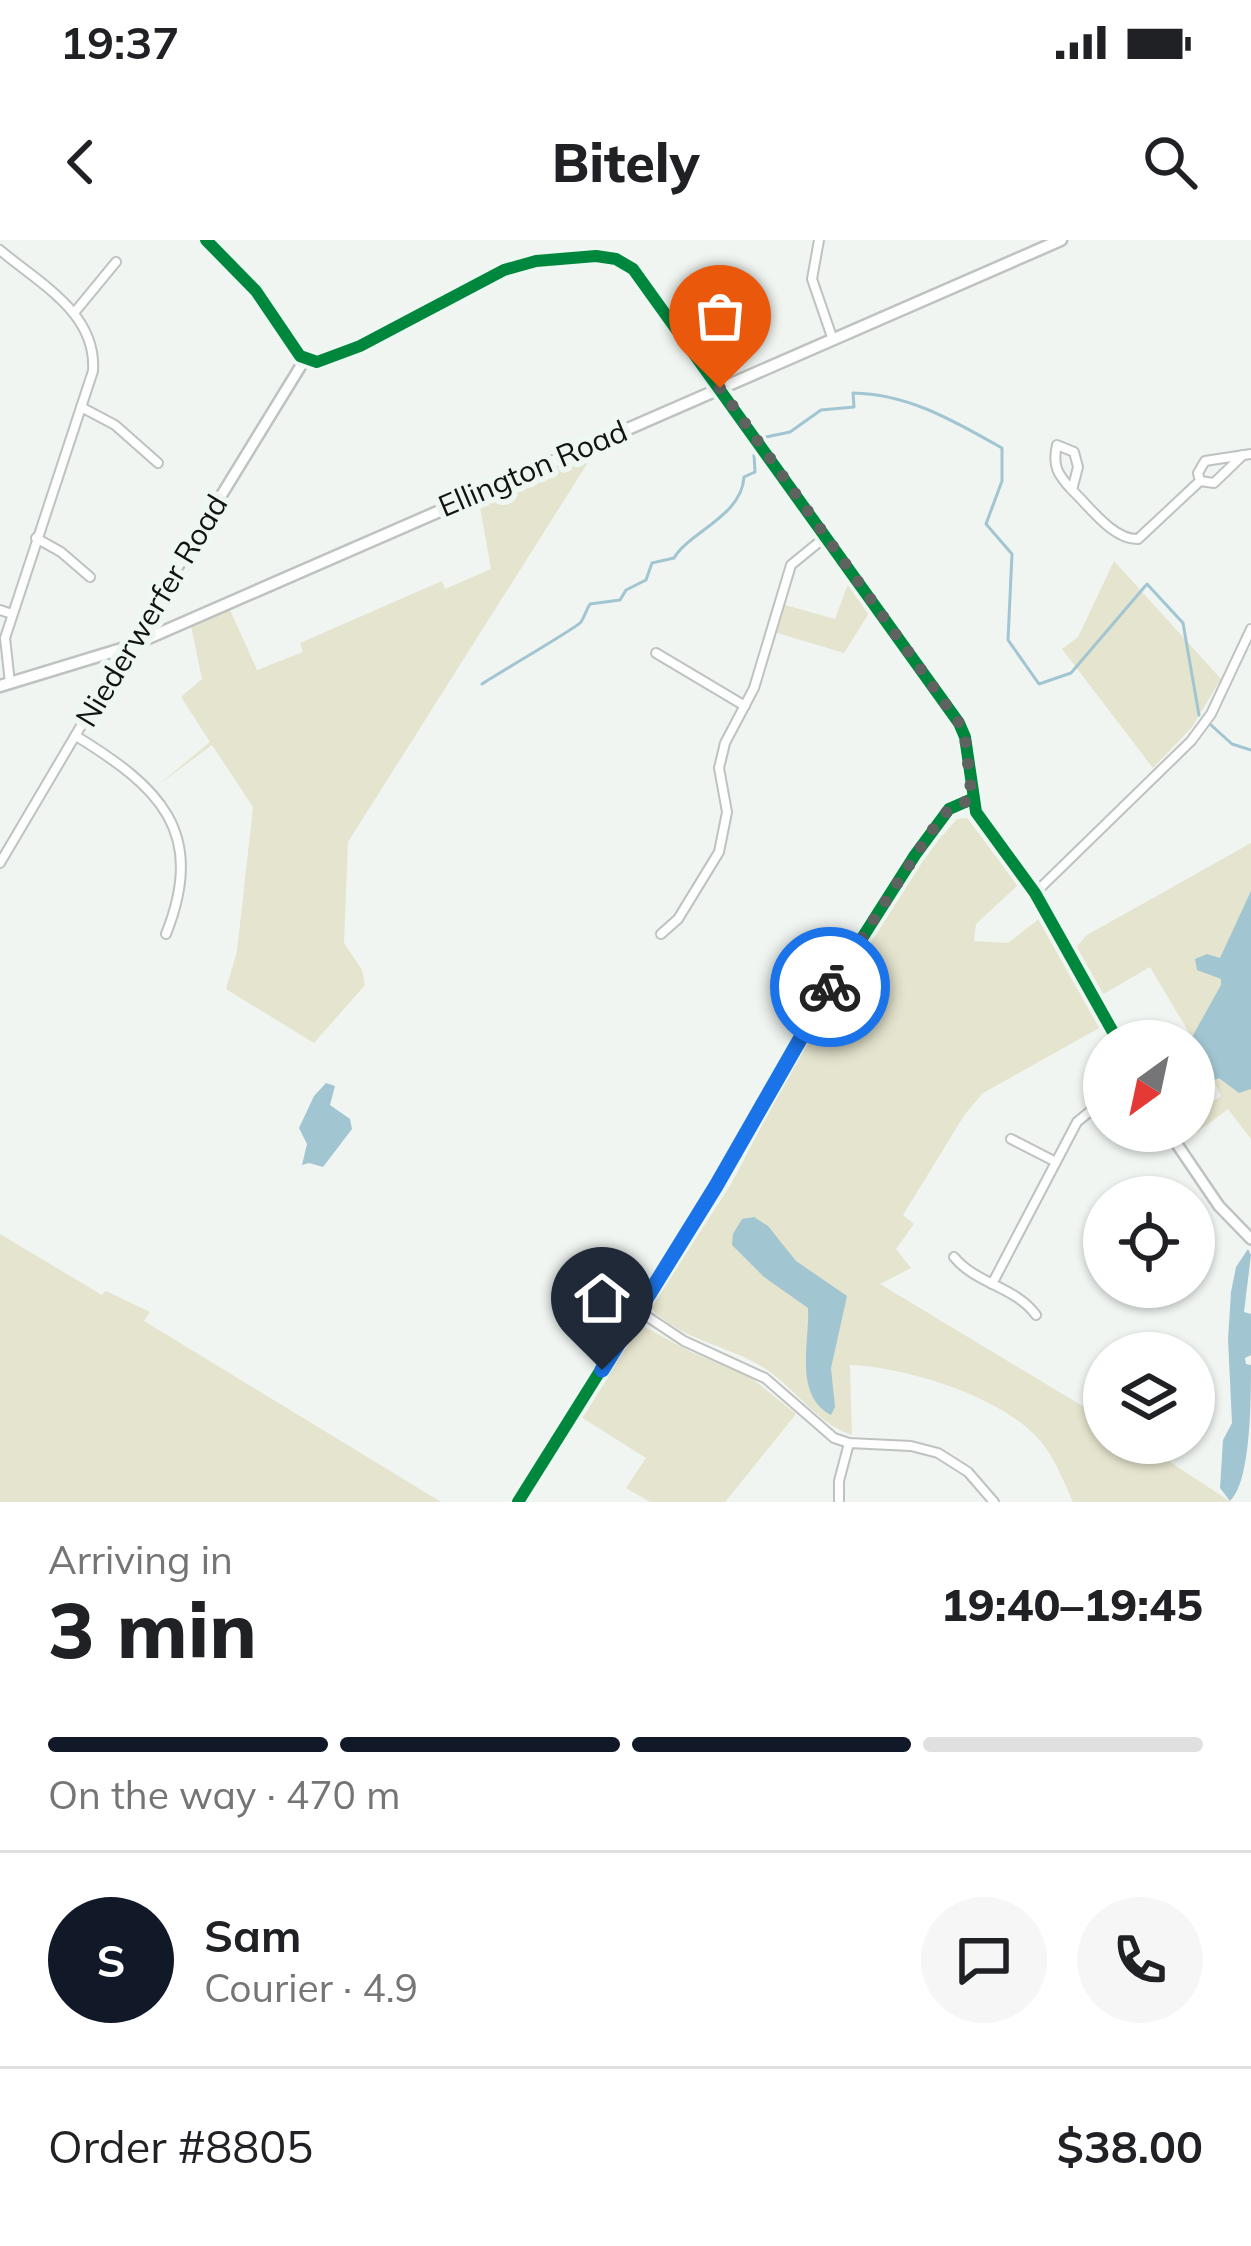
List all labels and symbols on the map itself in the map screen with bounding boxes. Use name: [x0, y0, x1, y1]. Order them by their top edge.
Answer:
pin: [669, 265, 771, 388]
street label: Ellington Road: [433, 411, 633, 525]
street label: Niederwerfer Road: [67, 487, 235, 733]
courier: [770, 927, 890, 1047]
north arrow: [1083, 1020, 1215, 1152]
pin: [551, 1247, 653, 1370]

